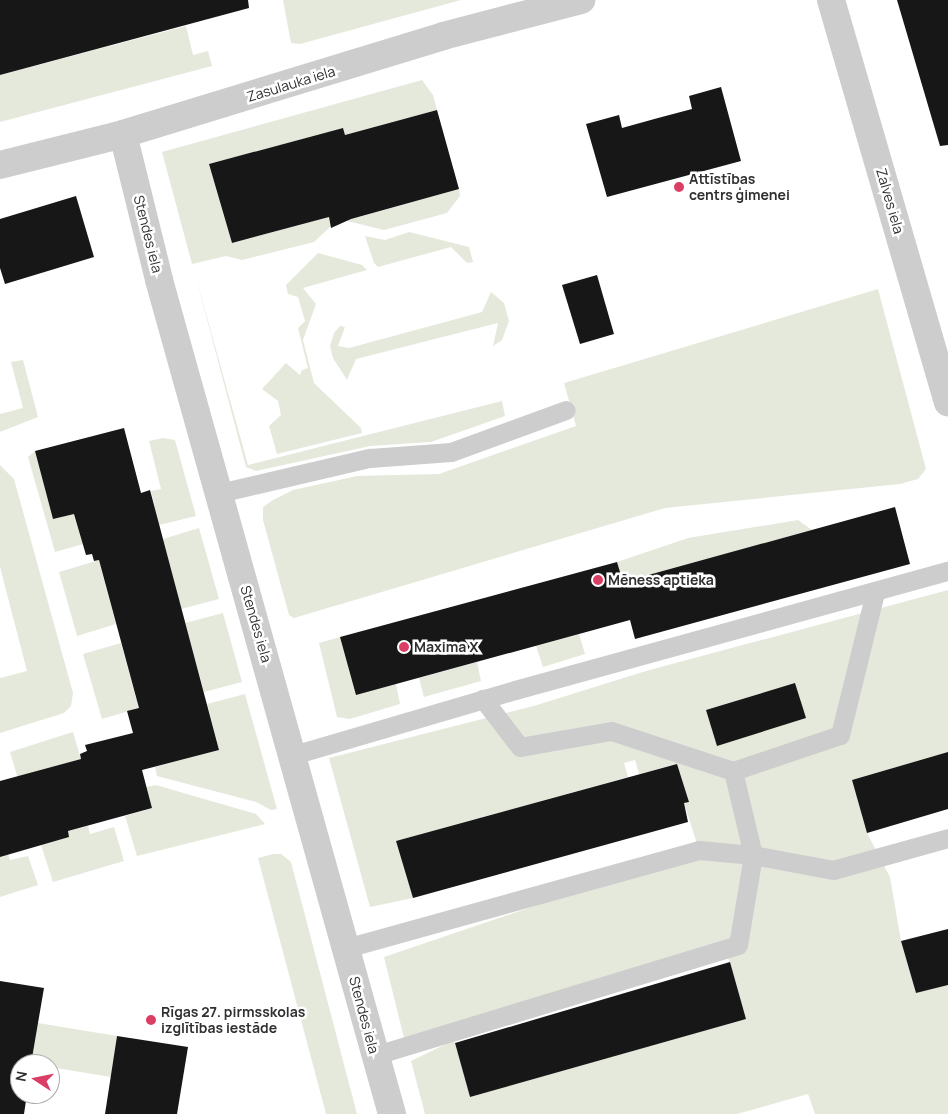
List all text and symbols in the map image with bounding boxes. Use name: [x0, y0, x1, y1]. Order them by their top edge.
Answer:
street label: Zasulauka iela: [245, 63, 337, 105]
street label: Zalves iela: [873, 166, 907, 236]
place label: Attīstības centrs ģimenei: [689, 171, 790, 203]
marker: Attīstības centrs ģimenei: [673, 181, 685, 193]
street label: Stendes iela: [130, 193, 166, 275]
place label: Mēness aptieka: [608, 572, 714, 588]
marker: Mēness aptieka: [592, 574, 604, 586]
street label: Stendes iela: [237, 584, 275, 664]
place label: Maxima X: [414, 639, 478, 655]
marker: Maxima X: [398, 641, 410, 653]
street label: Stendes iela: [346, 975, 382, 1055]
place label: Rīgas 27. pirmsskolas izglītības iestāde: [161, 1004, 305, 1036]
marker: Rīgas 27. pirmsskolas izglītības iestāde: [145, 1014, 157, 1026]
north arrow: [10, 1054, 60, 1104]
text: N: [10, 1069, 31, 1083]

